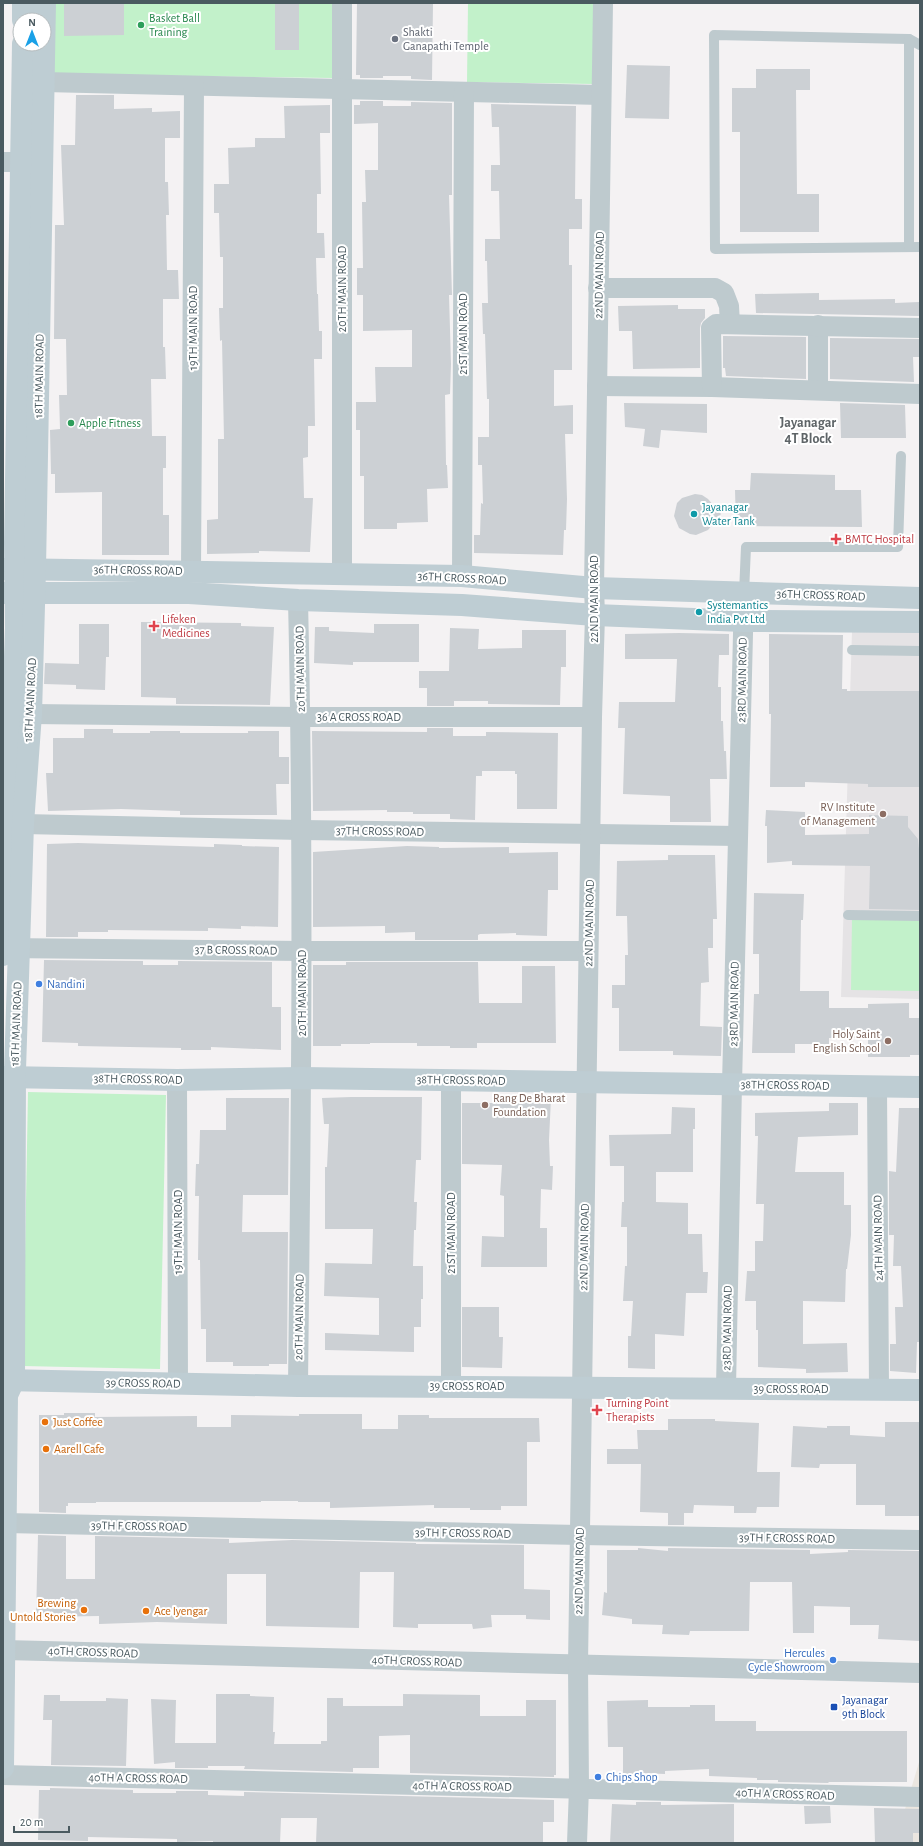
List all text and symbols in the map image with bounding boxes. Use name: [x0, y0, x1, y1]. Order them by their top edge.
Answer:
north arrow: [12, 12, 52, 52]
place label: Basket Ball Training: [149, 12, 200, 38]
text: N: [28, 17, 36, 28]
marker: Basket Ball Training: [136, 20, 146, 30]
place label: Shakti Ganapathi Temple: [403, 26, 489, 52]
marker: Shakti Ganapathi Temple: [390, 34, 400, 44]
street label: 22ND MAIN ROAD: [592, 231, 606, 319]
street label: 20TH MAIN ROAD: [336, 246, 348, 332]
street label: 19TH MAIN ROAD: [187, 286, 199, 370]
street label: 21ST MAIN ROAD: [457, 293, 469, 375]
street label: 18TH MAIN ROAD: [32, 333, 46, 418]
district label: Jayanagar 4T Block: [780, 416, 836, 446]
place label: Apple Fitness: [79, 417, 141, 429]
marker: Apple Fitness: [66, 418, 76, 428]
place label: Jayanagar Water Tank: [702, 501, 755, 527]
marker: Jayanagar Water Tank: [689, 509, 699, 519]
marker: BMTC Hospital: [830, 533, 842, 545]
place label: BMTC Hospital: [845, 533, 914, 545]
street label: 22ND MAIN ROAD: [588, 555, 600, 643]
street label: 36TH CROSS ROAD: [93, 563, 183, 577]
street label: 36TH CROSS ROAD: [417, 570, 507, 586]
street label: 36TH CROSS ROAD: [776, 587, 866, 603]
place label: Systemantics India Pvt Ltd: [707, 599, 768, 625]
marker: Systemantics India Pvt Ltd: [694, 607, 704, 617]
place label: Lifeken Medicines: [162, 613, 210, 639]
marker: Lifeken Medicines: [149, 621, 159, 631]
street label: 20TH MAIN ROAD: [293, 625, 307, 712]
street label: 23RD MAIN ROAD: [735, 637, 749, 723]
street label: 18TH MAIN ROAD: [22, 657, 38, 742]
street label: 36 A CROSS ROAD: [317, 711, 401, 723]
place label: RV Institute of Management: [801, 801, 875, 827]
marker: RV Institute of Management: [878, 809, 888, 819]
street label: 37TH CROSS ROAD: [336, 824, 425, 838]
street label: 22ND MAIN ROAD: [582, 879, 596, 967]
street label: 37 B CROSS ROAD: [195, 943, 278, 957]
street label: 20TH MAIN ROAD: [296, 950, 308, 1036]
street label: 23RD MAIN ROAD: [727, 961, 741, 1047]
place label: Nandini: [47, 978, 85, 990]
marker: Nandini: [34, 979, 44, 989]
street label: 18TH MAIN ROAD: [9, 981, 23, 1066]
place label: Holy Saint English School: [813, 1028, 880, 1054]
marker: Holy Saint English School: [883, 1036, 893, 1046]
street label: 38TH CROSS ROAD: [93, 1072, 183, 1086]
street label: 38TH CROSS ROAD: [416, 1073, 506, 1087]
street label: 38TH CROSS ROAD: [740, 1078, 830, 1092]
place label: Rang De Bharat Foundation: [493, 1092, 566, 1118]
marker: Rang De Bharat Foundation: [480, 1100, 490, 1110]
street label: 19TH MAIN ROAD: [172, 1190, 184, 1274]
street label: 21ST MAIN ROAD: [445, 1192, 457, 1274]
street label: 24TH MAIN ROAD: [871, 1195, 885, 1281]
street label: 22ND MAIN ROAD: [577, 1203, 591, 1291]
street label: 20TH MAIN ROAD: [292, 1273, 306, 1360]
street label: 23RD MAIN ROAD: [720, 1285, 734, 1371]
street label: 39 CROSS ROAD: [105, 1376, 181, 1390]
street label: 39 CROSS ROAD: [430, 1380, 505, 1392]
street label: 39 CROSS ROAD: [754, 1383, 829, 1395]
place label: Turning Point Therapists: [606, 1397, 669, 1423]
marker: Turning Point Therapists: [591, 1404, 603, 1416]
place label: Just Coffee: [53, 1416, 103, 1428]
marker: Just Coffee: [40, 1417, 50, 1427]
place label: Aarell Cafe: [54, 1443, 104, 1455]
marker: Aarell Cafe: [41, 1444, 51, 1454]
street label: 39TH F CROSS ROAD: [91, 1519, 187, 1533]
street label: 39TH F CROSS ROAD: [415, 1526, 511, 1540]
street label: 22ND MAIN ROAD: [572, 1527, 586, 1615]
street label: 39TH F CROSS ROAD: [739, 1531, 835, 1545]
place label: Brewing Untold Stories: [10, 1597, 76, 1623]
marker: Brewing Untold Stories: [79, 1605, 89, 1615]
place label: Ace Iyengar: [154, 1605, 207, 1618]
marker: Ace Iyengar: [141, 1606, 151, 1616]
street label: 40TH CROSS ROAD: [48, 1644, 139, 1660]
place label: Hercules Cycle Showroom: [748, 1647, 825, 1674]
street label: 40TH CROSS ROAD: [372, 1653, 463, 1669]
marker: Hercules Cycle Showroom: [828, 1655, 838, 1665]
place label: Jayanagar 9th Block: [842, 1694, 888, 1720]
marker: Jayanagar 9th Block: [829, 1702, 839, 1712]
street label: 40TH A CROSS ROAD: [88, 1771, 188, 1785]
place label: Chips Shop: [606, 1771, 658, 1783]
marker: Chips Shop: [593, 1772, 603, 1782]
street label: 40TH A CROSS ROAD: [412, 1779, 512, 1793]
street label: 40TH A CROSS ROAD: [735, 1786, 835, 1802]
scale bar: [14, 1808, 69, 1834]
text: 20 m: [20, 1816, 43, 1828]

